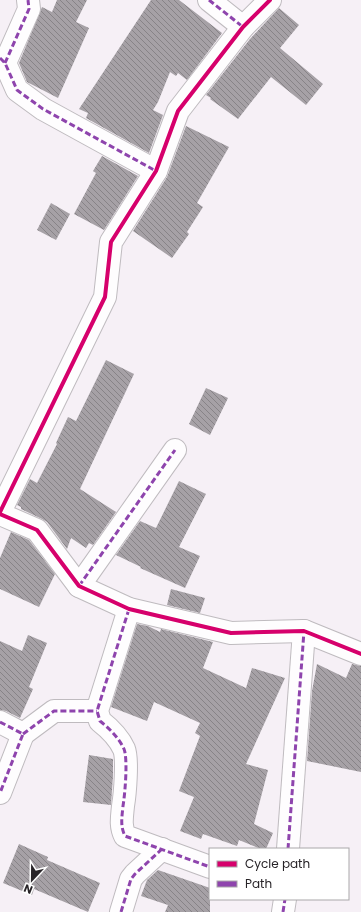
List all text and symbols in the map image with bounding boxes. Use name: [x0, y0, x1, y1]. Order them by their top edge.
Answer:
legend: [209, 848, 349, 900]
text: Cycle path: [245, 855, 310, 872]
north arrow: [12, 860, 52, 900]
text: Path: [245, 875, 272, 892]
text: N: [21, 880, 35, 898]

